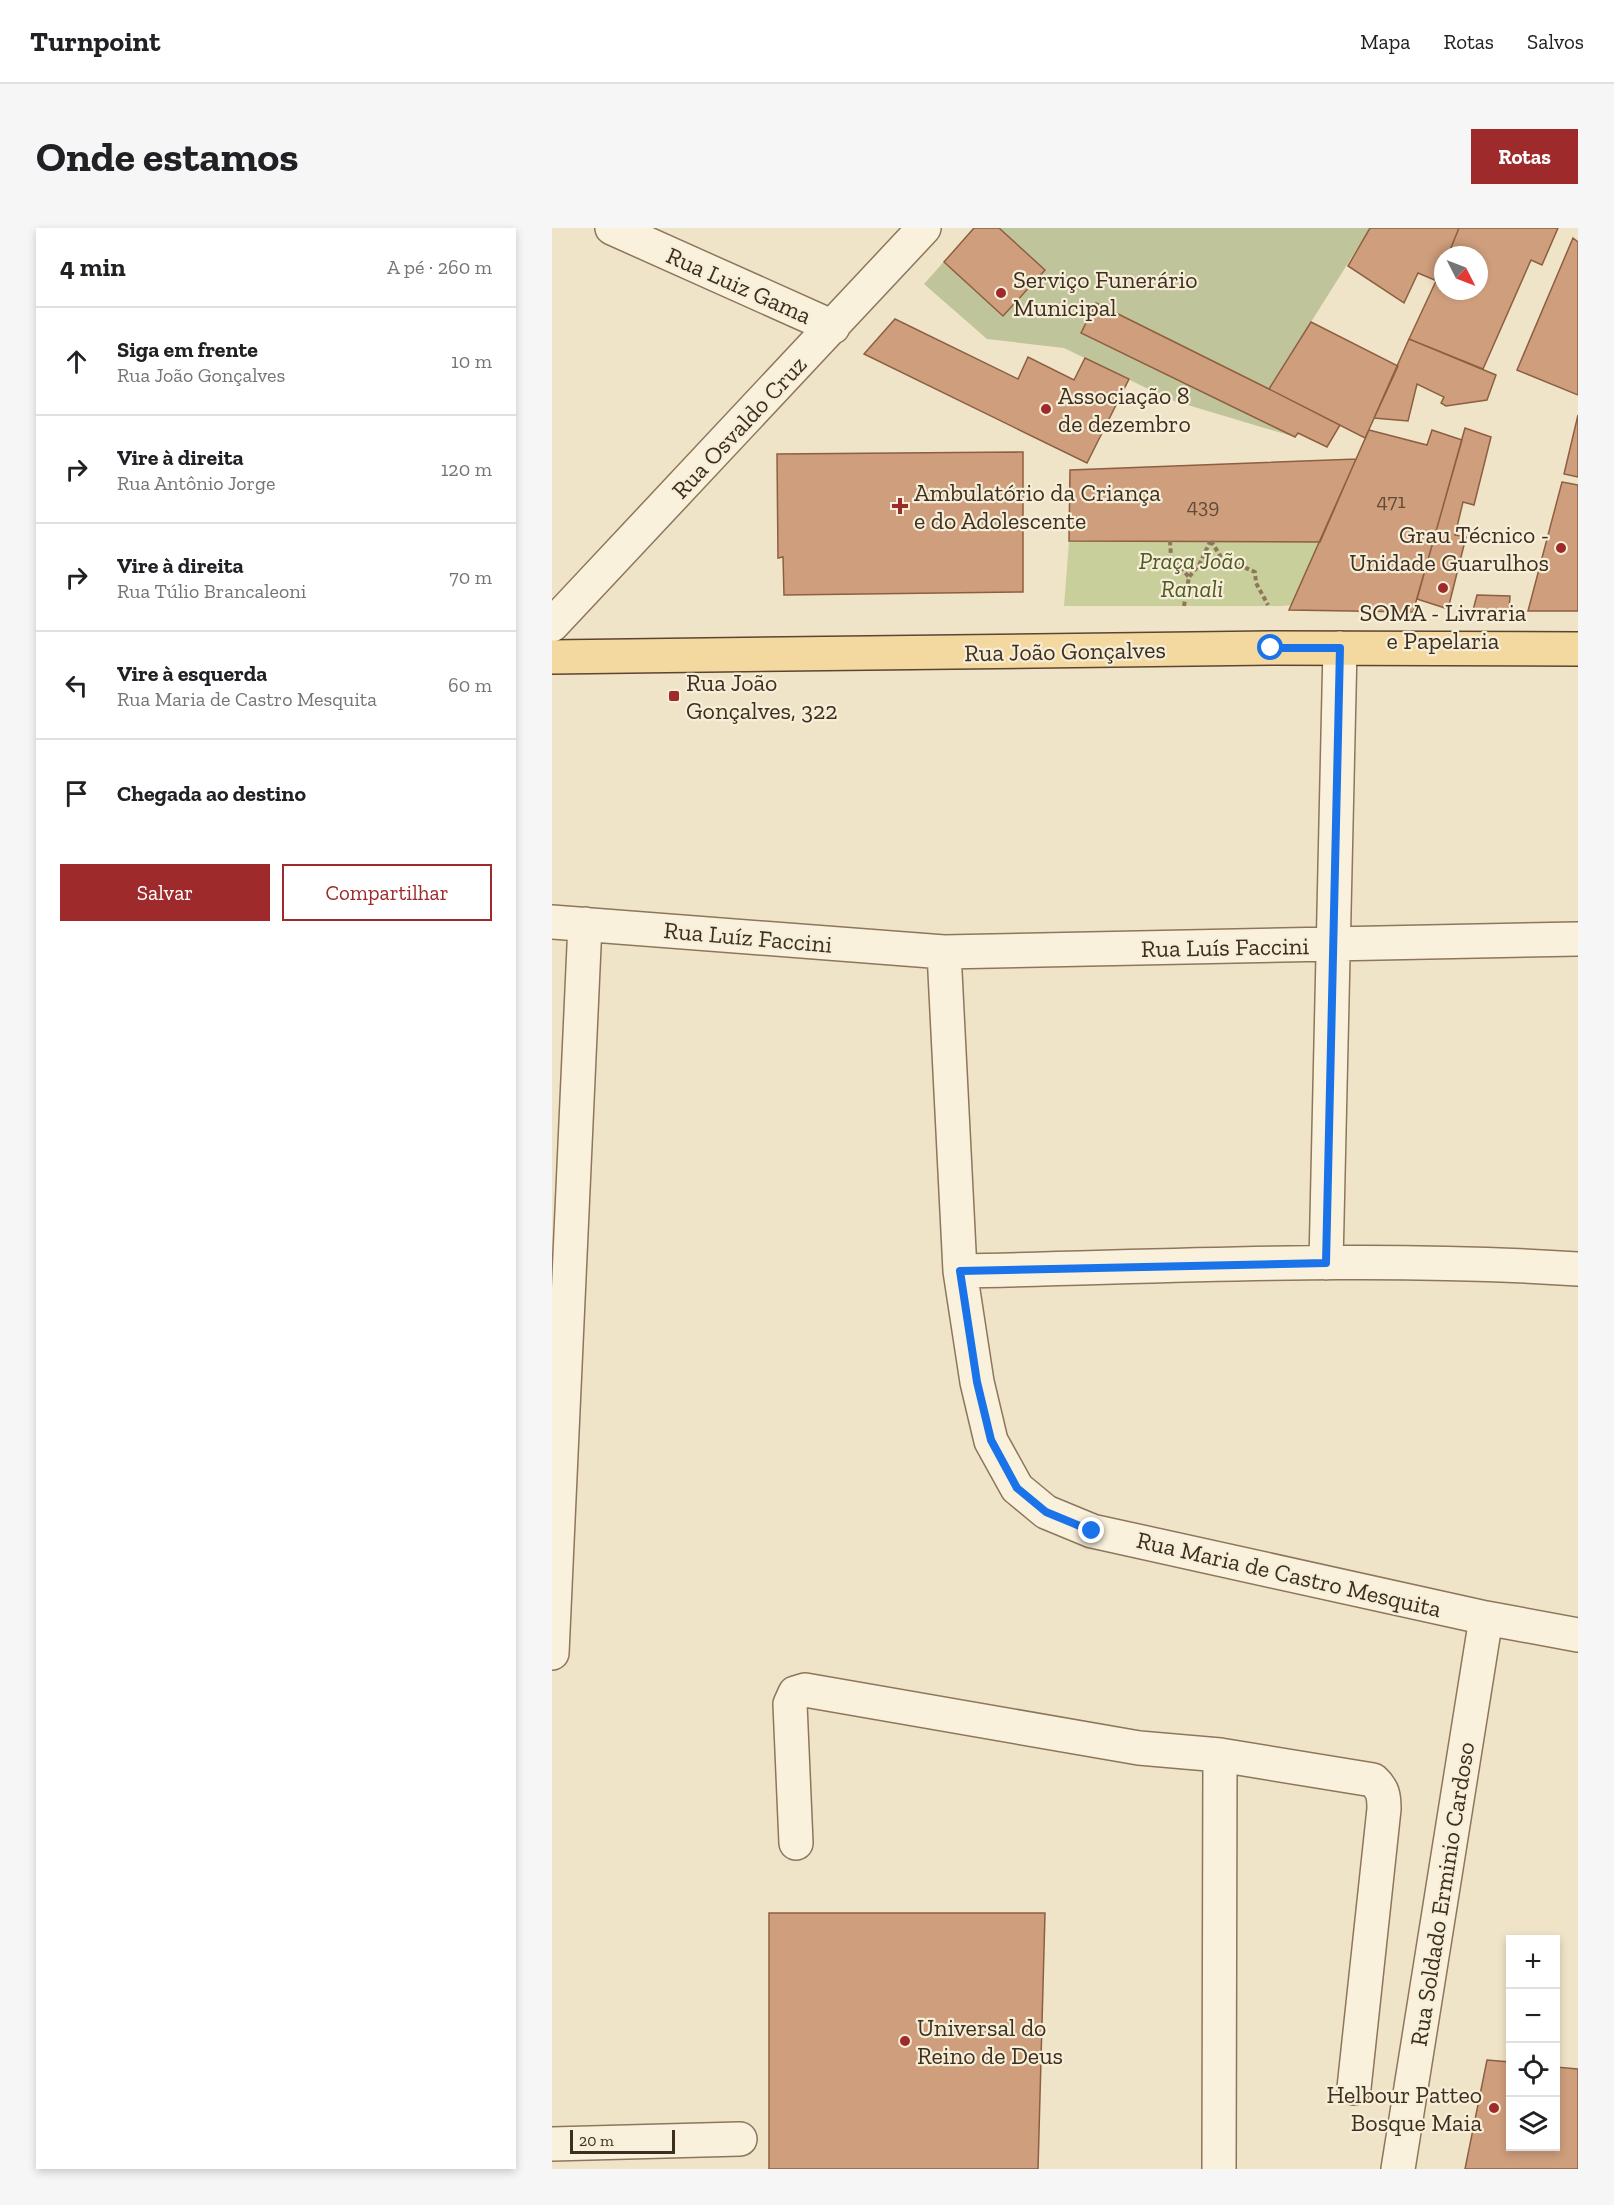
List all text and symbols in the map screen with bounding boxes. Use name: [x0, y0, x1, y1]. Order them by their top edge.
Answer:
text: Turnpoint: [30, 25, 160, 58]
text: Mapa: [1360, 29, 1410, 54]
text: Rotas: [1443, 29, 1494, 54]
text: Salvos: [1527, 29, 1584, 54]
button: Rotas: [1471, 129, 1578, 184]
text: Onde estamos: [36, 131, 298, 182]
street label: Rua Luiz Gama: [662, 240, 816, 330]
north arrow: [1434, 246, 1488, 300]
text: 4 min: [60, 251, 126, 283]
text: A pé · 260 m: [387, 255, 492, 279]
place label: Serviço Funerário Municipal: [1013, 265, 1198, 322]
marker: Serviço Funerário Municipal: [994, 286, 1008, 300]
text: Siga em frente: [117, 336, 258, 363]
icon: ahead: [60, 345, 93, 378]
text: 10 m: [451, 349, 492, 373]
street label: Rua Osvaldo Cruz: [665, 350, 813, 504]
text: Rua João Gonçalves: [117, 363, 285, 387]
place label: Associação 8 de dezembro: [1058, 381, 1191, 438]
marker: Associação 8 de dezembro: [1039, 402, 1053, 416]
text: Vire à direita: [117, 444, 244, 471]
icon: right: [60, 453, 93, 486]
text: 120 m: [441, 457, 492, 481]
text: Rua Antônio Jorge: [117, 471, 275, 495]
place label: Ambulatório da Criança e do Adolescente: [914, 478, 1161, 535]
house number: 471: [1377, 488, 1405, 513]
house number: 439: [1187, 493, 1219, 518]
marker: Ambulatório da Criança e do Adolescente: [891, 497, 909, 515]
place label: Grau Técnico - Unidade Guarulhos: [1349, 520, 1549, 577]
marker: Grau Técnico - Unidade Guarulhos: [1554, 541, 1568, 555]
park label: Praça João Ranali: [1139, 546, 1245, 603]
text: Vire à direita: [117, 552, 244, 579]
icon: right: [60, 561, 93, 594]
text: 70 m: [449, 565, 492, 589]
text: Rua Túlio Brancaleoni: [117, 579, 306, 603]
marker: SOMA - Livraria e Papelaria: [1436, 581, 1450, 595]
place label: SOMA - Livraria e Papelaria: [1360, 598, 1527, 655]
route start: [1257, 634, 1283, 660]
street label: Rua João Gonçalves: [964, 635, 1166, 667]
text: Vire à esquerda: [117, 660, 267, 687]
place label: Rua João Gonçalves, 322: [686, 668, 838, 725]
icon: left: [60, 669, 93, 702]
text: 60 m: [448, 673, 492, 697]
text: Rua Maria de Castro Mesquita: [117, 687, 377, 711]
marker: Rua João Gonçalves, 322: [667, 689, 681, 703]
icon: arrive: [60, 777, 93, 810]
text: Chegada ao destino: [117, 780, 306, 807]
button: Salvar: [60, 864, 270, 921]
button: Compartilhar: [282, 864, 492, 921]
street label: Rua Luíz Faccini: [663, 915, 834, 959]
street label: Rua Luís Faccini: [1141, 931, 1310, 963]
route end: [1078, 1517, 1104, 1543]
street label: Rua Maria de Castro Mesquita: [1134, 1525, 1445, 1623]
street label: Rua Soldado Erminio Cardoso: [1404, 1740, 1480, 2048]
map controls: [1506, 1935, 1560, 2151]
button: +: [1506, 1935, 1560, 1989]
button: −: [1506, 1989, 1560, 2043]
place label: Universal do Reino de Deus: [917, 2013, 1063, 2070]
marker: Universal do Reino de Deus: [898, 2034, 912, 2048]
button: locate: [1506, 2043, 1560, 2097]
place label: Helbour Patteo Bosque Maia: [1326, 2080, 1482, 2137]
button: layers: [1506, 2097, 1560, 2151]
marker: Helbour Patteo Bosque Maia: [1487, 2101, 1501, 2115]
scale bar: [570, 2127, 675, 2154]
text: 20 m: [579, 2131, 614, 2150]

